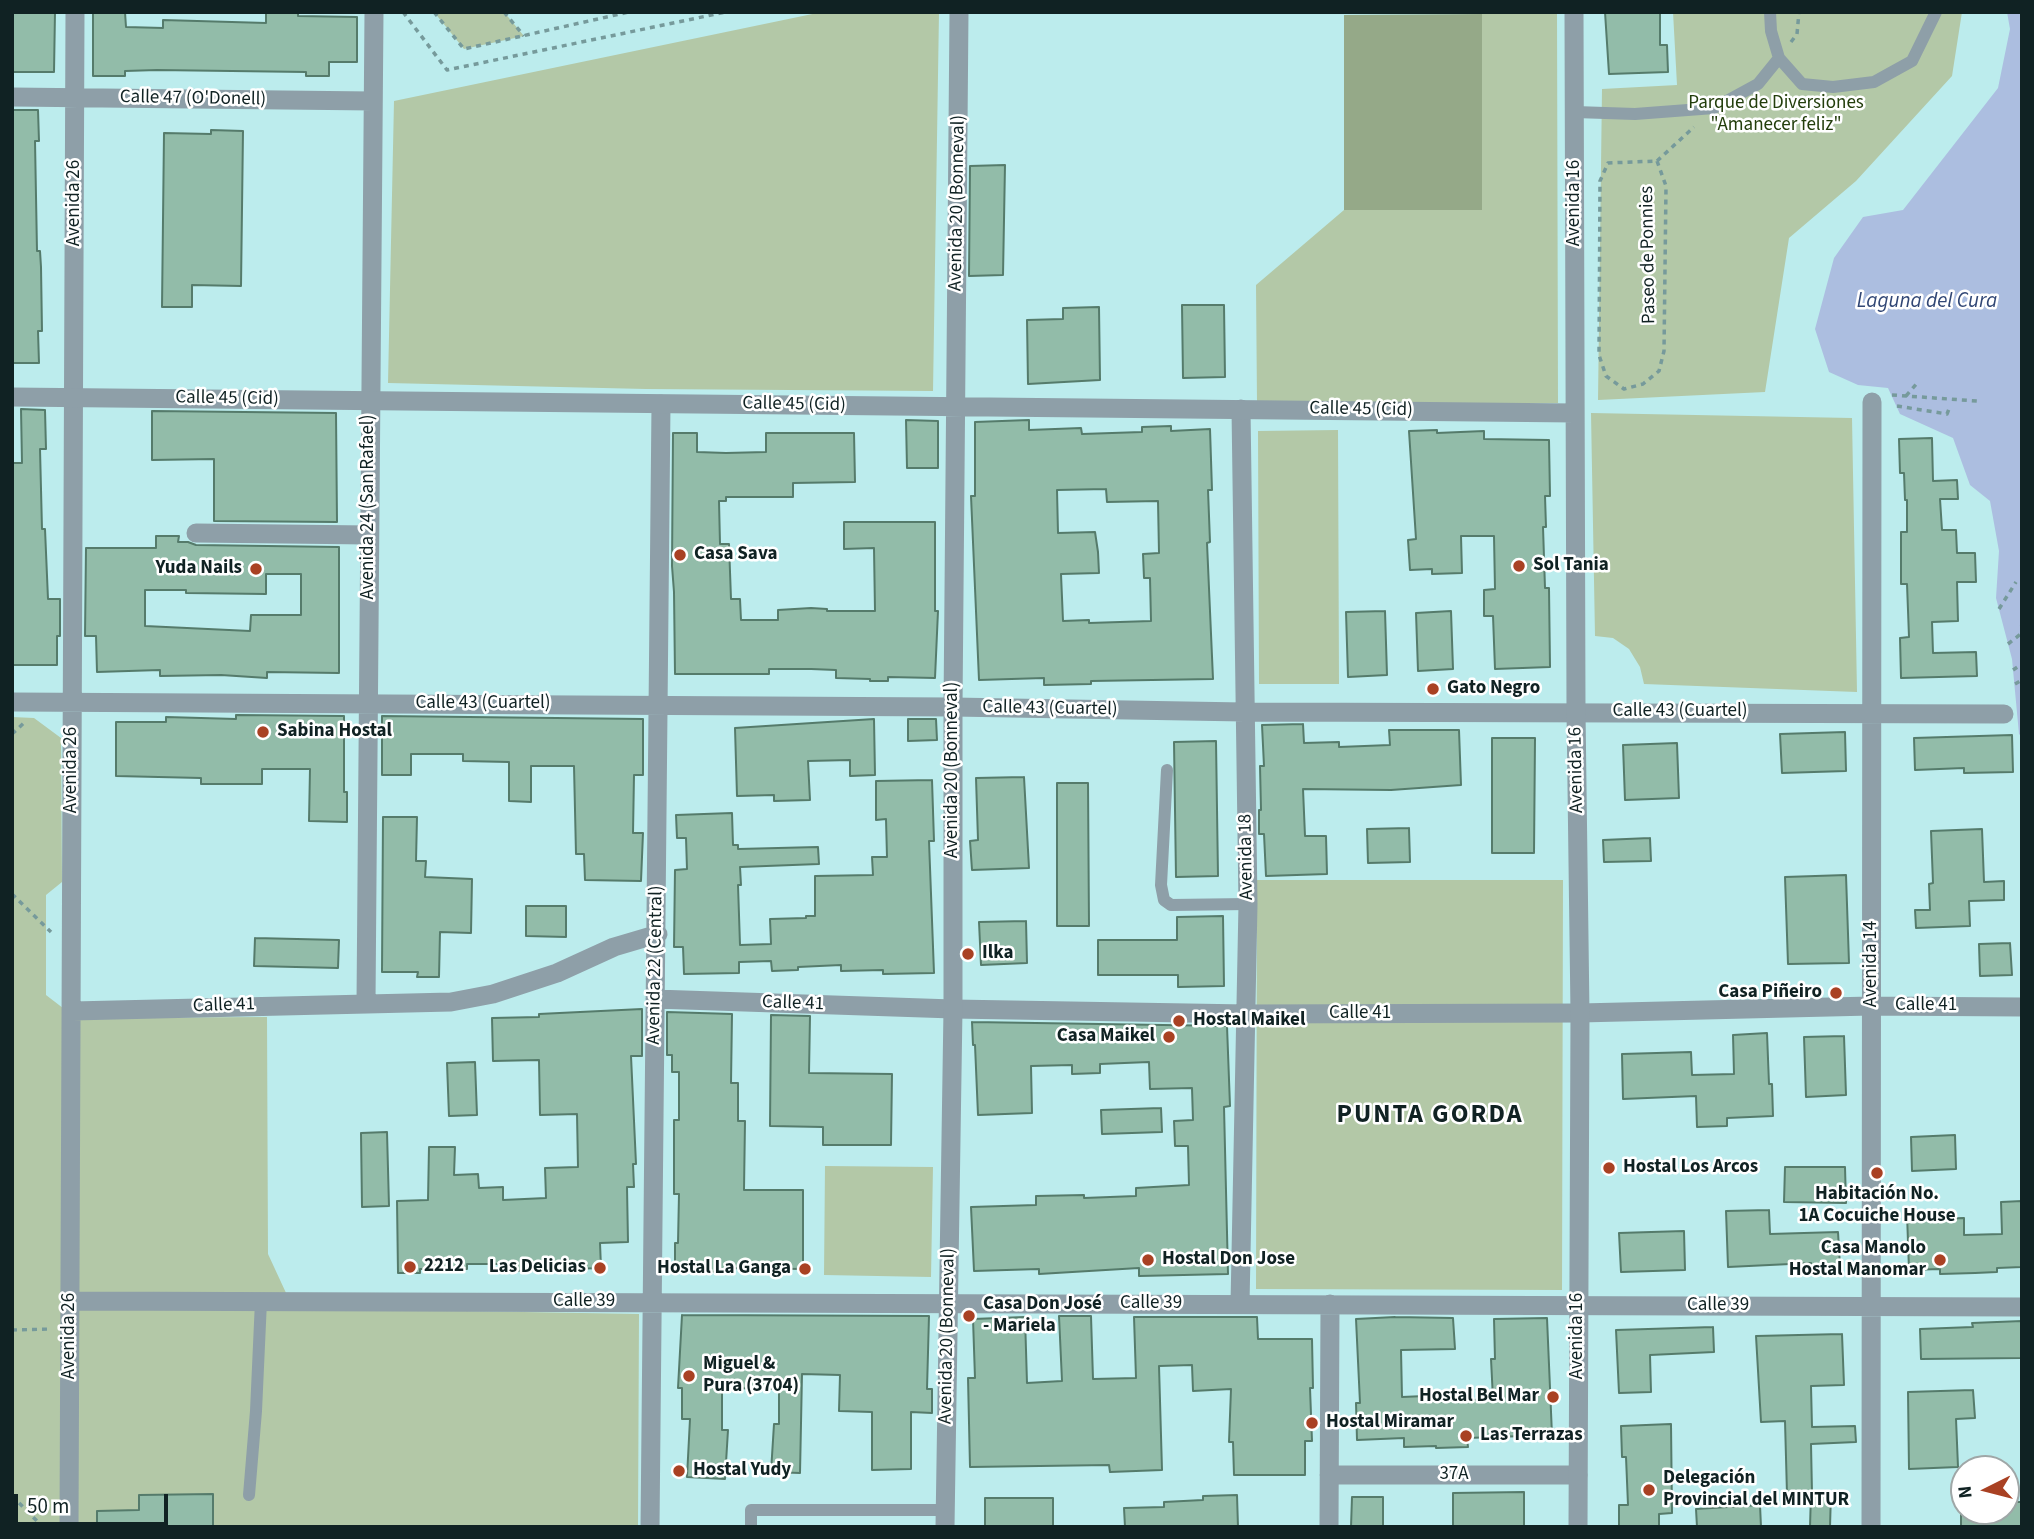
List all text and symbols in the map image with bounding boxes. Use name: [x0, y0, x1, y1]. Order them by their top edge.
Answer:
street label: Calle 47 (O'Donell): [120, 86, 266, 112]
park label: Parque de Diversiones "Amanecer feliz": [1688, 93, 1864, 137]
street label: Avenida 20 (Bonneval): [945, 115, 971, 291]
street label: Avenida 26: [64, 160, 86, 246]
street label: Avenida 16: [1564, 160, 1586, 246]
street label: Paseo de Ponnies: [1636, 186, 1662, 324]
water label: Laguna del Cura: [1857, 289, 1997, 315]
street label: Calle 45 (Cid): [175, 387, 279, 411]
street label: Calle 45 (Cid): [742, 393, 846, 417]
street label: Calle 45 (Cid): [1309, 398, 1413, 422]
street label: Avenida 24 (San Rafael): [358, 415, 380, 599]
place label: Casa Sava: [694, 544, 777, 566]
marker: Casa Sava: [672, 547, 688, 563]
place label: Sol Tania: [1533, 555, 1609, 577]
place label: Yuda Nails: [156, 558, 242, 580]
marker: Sol Tania: [1511, 558, 1527, 574]
marker: Yuda Nails: [248, 561, 264, 577]
place label: Gato Negro: [1447, 678, 1540, 700]
marker: Gato Negro: [1425, 681, 1441, 697]
street label: Avenida 20 (Bonneval): [942, 682, 964, 858]
street label: Calle 43 (Cuartel): [415, 693, 551, 715]
street label: Calle 43 (Cuartel): [982, 696, 1118, 722]
street label: Calle 43 (Cuartel): [1612, 701, 1748, 723]
place label: Sabina Hostal: [277, 721, 392, 743]
marker: Sabina Hostal: [255, 724, 271, 740]
street label: Avenida 26: [61, 727, 83, 813]
street label: Avenida 16: [1565, 727, 1589, 813]
street label: Avenida 18: [1235, 814, 1259, 900]
street label: Avenida 22 (Central): [643, 885, 669, 1045]
street label: Avenida 14: [1861, 921, 1883, 1007]
place label: Ilka: [982, 943, 1013, 965]
marker: Ilka: [960, 946, 976, 962]
place label: Casa Piñeiro: [1718, 982, 1822, 1004]
marker: Casa Piñeiro: [1828, 985, 1844, 1001]
street label: Calle 41: [762, 992, 824, 1016]
street label: Calle 41: [193, 994, 255, 1018]
street label: Calle 41: [1895, 995, 1957, 1017]
street label: Calle 41: [1329, 1003, 1391, 1025]
place label: Hostal Maikel: [1193, 1010, 1305, 1032]
marker: Hostal Maikel: [1171, 1013, 1187, 1029]
place label: Casa Maikel: [1057, 1026, 1155, 1048]
marker: Casa Maikel: [1161, 1029, 1177, 1045]
district label: PUNTA GORDA: [1338, 1100, 1522, 1132]
place label: Hostal Los Arcos: [1623, 1157, 1758, 1179]
marker: Hostal Los Arcos: [1601, 1160, 1617, 1176]
marker: Habitación No. 1A Cocuiche House: [1869, 1165, 1885, 1181]
place label: Habitación No. 1A Cocuiche House: [1798, 1184, 1956, 1228]
place label: Casa Manolo Hostal Manomar: [1789, 1238, 1926, 1282]
street label: Avenida 20 (Bonneval): [935, 1248, 961, 1424]
place label: Hostal Don Jose: [1162, 1249, 1295, 1271]
marker: Hostal Don Jose: [1140, 1252, 1156, 1268]
marker: Casa Manolo Hostal Manomar: [1932, 1252, 1948, 1268]
place label: 2212: [424, 1256, 464, 1278]
place label: Las Delicias: [489, 1257, 586, 1279]
place label: Hostal La Ganga: [657, 1258, 791, 1280]
marker: 2212: [402, 1259, 418, 1275]
marker: Las Delicias: [592, 1260, 608, 1276]
marker: Hostal La Ganga: [797, 1261, 813, 1277]
street label: Calle 39: [553, 1291, 615, 1313]
street label: Avenida 26: [59, 1293, 81, 1379]
street label: Calle 39: [1120, 1293, 1182, 1315]
street label: Avenida 16: [1567, 1293, 1589, 1379]
place label: Casa Don José - Mariela: [983, 1294, 1102, 1338]
street label: Calle 39: [1687, 1295, 1749, 1317]
marker: Casa Don José - Mariela: [961, 1308, 977, 1324]
place label: Miguel & Pura (3704): [703, 1354, 799, 1398]
marker: Miguel & Pura (3704): [681, 1368, 697, 1384]
place label: Hostal Bel Mar: [1419, 1386, 1539, 1408]
marker: Hostal Bel Mar: [1545, 1389, 1561, 1405]
place label: Hostal Miramar: [1326, 1412, 1454, 1434]
marker: Hostal Miramar: [1304, 1415, 1320, 1431]
place label: Las Terrazas: [1480, 1425, 1583, 1447]
marker: Las Terrazas: [1458, 1428, 1474, 1444]
north arrow: [1950, 1455, 2020, 1525]
place label: Hostal Yudy: [693, 1460, 791, 1482]
marker: Hostal Yudy: [671, 1463, 687, 1479]
street label: 37A: [1439, 1464, 1469, 1486]
place label: Delegación Provincial del MINTUR: [1663, 1468, 1849, 1512]
scale bar: [18, 1480, 172, 1524]
marker: Delegación Provincial del MINTUR: [1641, 1482, 1657, 1498]
text: N: [1952, 1484, 1980, 1500]
text: 50 m: [27, 1491, 69, 1521]

